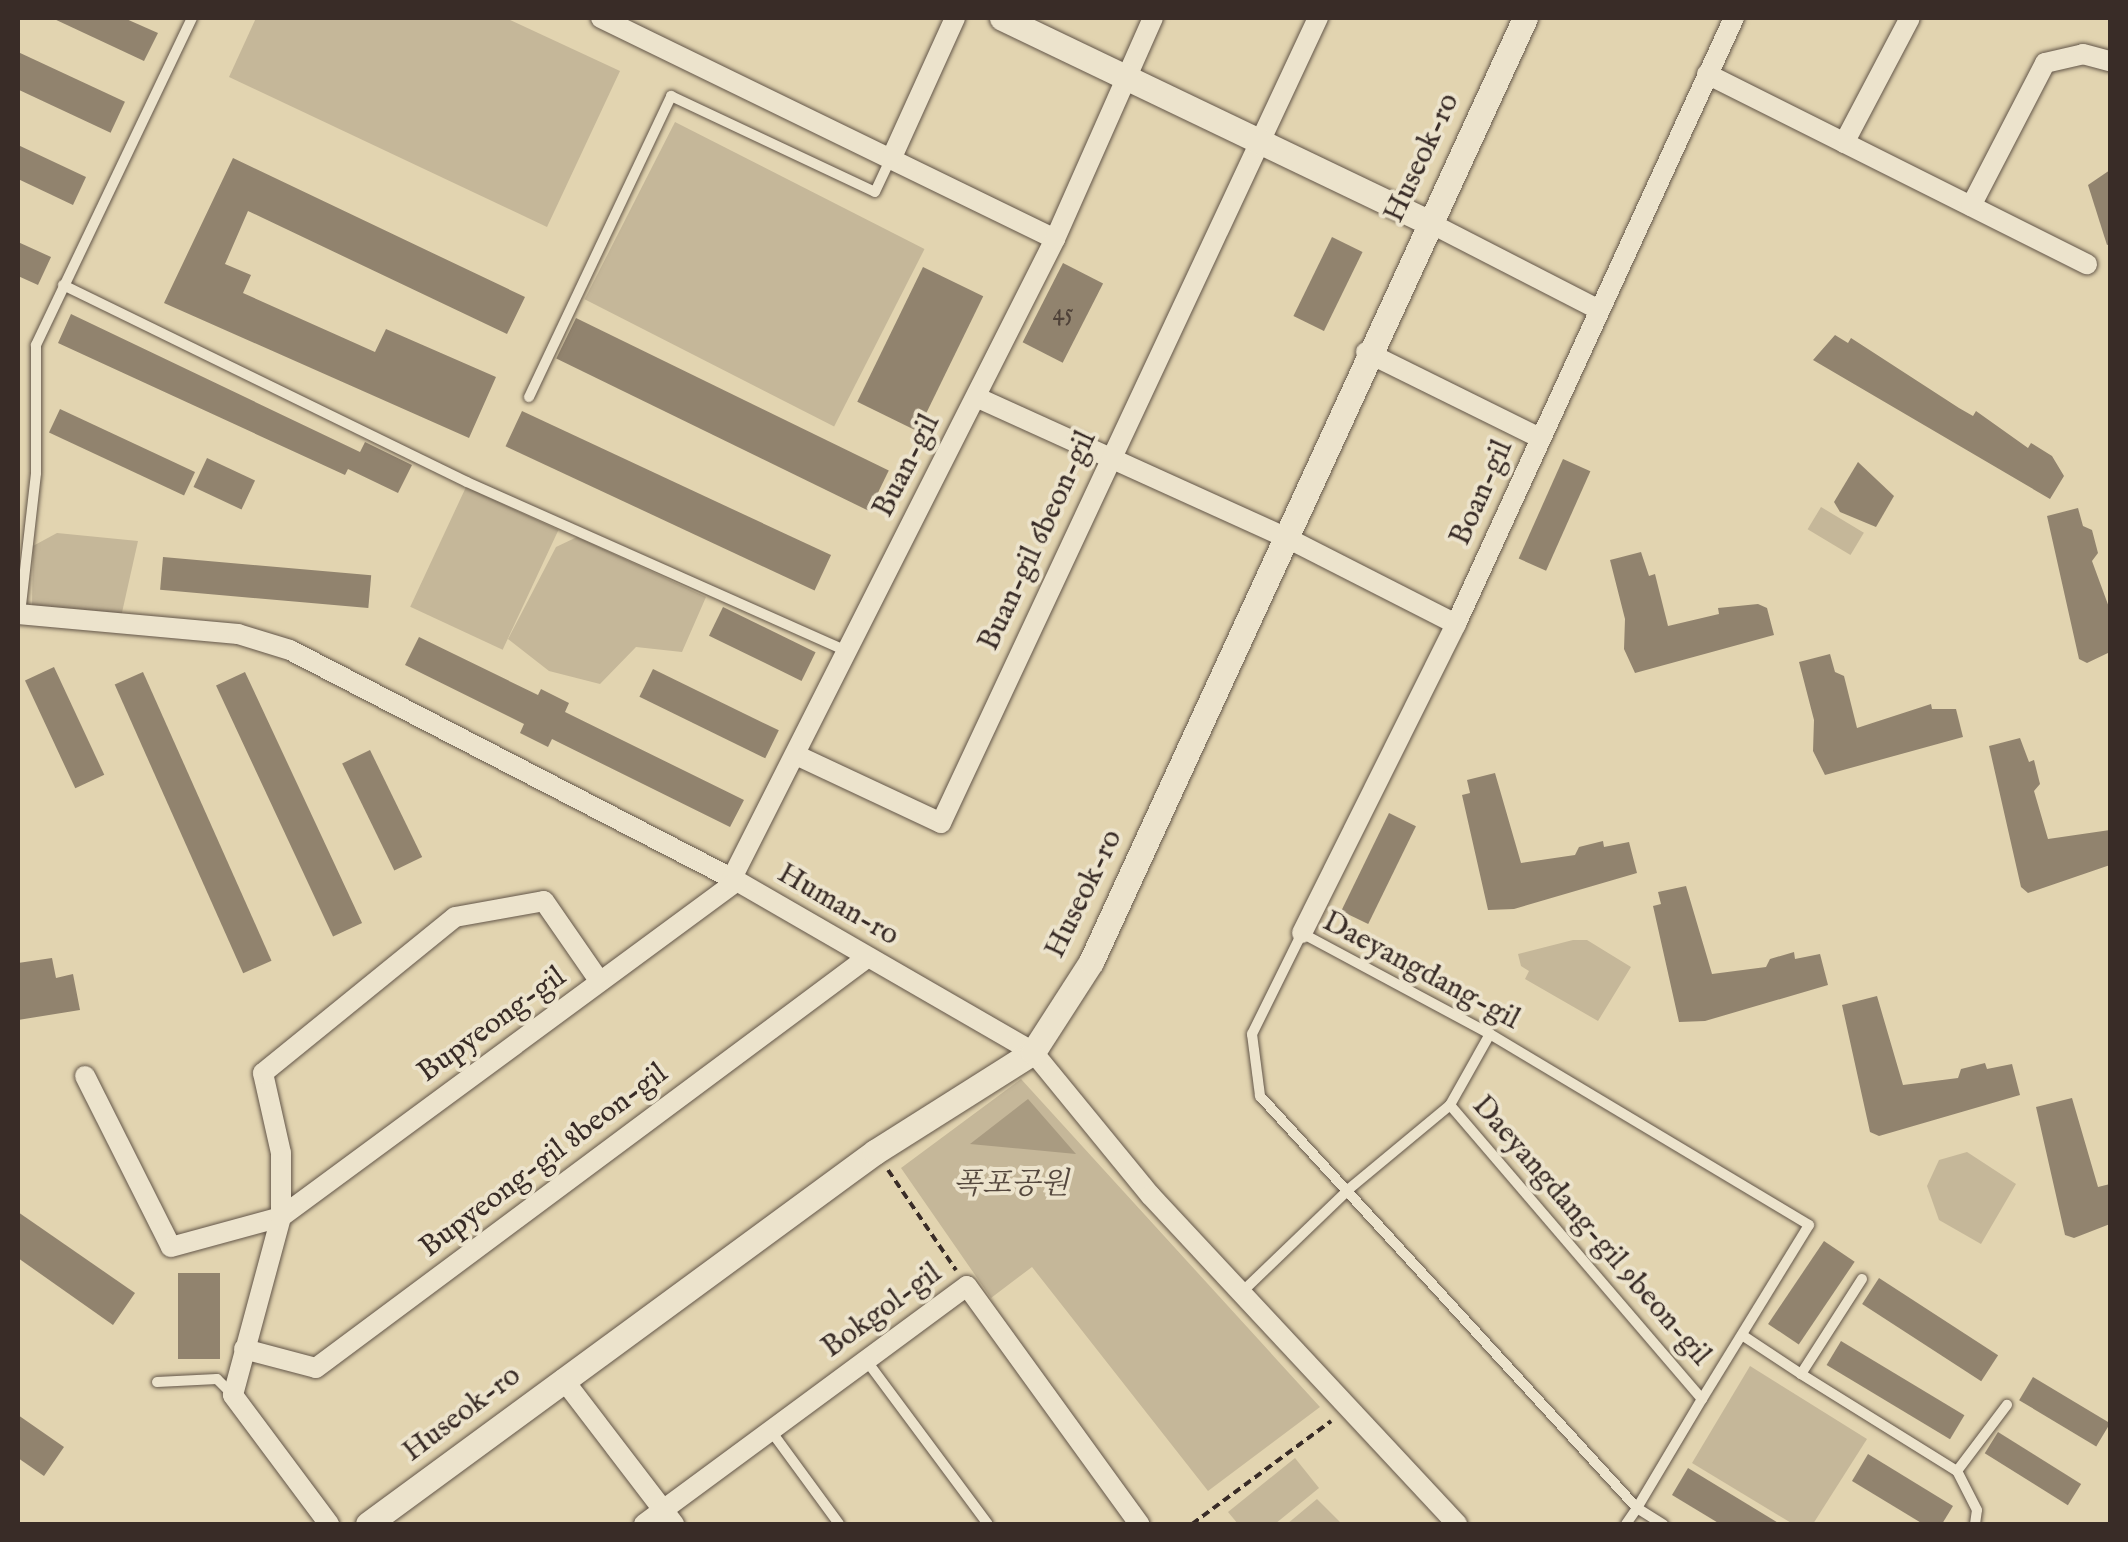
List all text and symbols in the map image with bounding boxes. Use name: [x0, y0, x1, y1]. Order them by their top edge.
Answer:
street label: Huseok-ro: [1376, 88, 1468, 228]
house number: 45: [1052, 298, 1074, 328]
street label: Buan-gil: [866, 408, 948, 524]
street label: Buan-gil 6beon-gil: [971, 425, 1105, 657]
street label: Boan-gil: [1443, 435, 1521, 551]
street label: Huseok-ro: [1037, 824, 1131, 964]
street label: Human-ro: [771, 856, 905, 954]
street label: Daeyangdang-gil: [1316, 904, 1526, 1038]
street label: Bupyeong-gil: [411, 959, 573, 1091]
street label: Bupyeong-gil 8beon-gil: [413, 1056, 675, 1266]
street label: Daeyangdang-gil 9beon-gil: [1464, 1089, 1718, 1373]
park label: 폭포공원: [953, 1167, 1069, 1203]
street label: Bokgol-gil: [815, 1256, 949, 1366]
street label: Huseok-ro: [396, 1358, 528, 1470]

